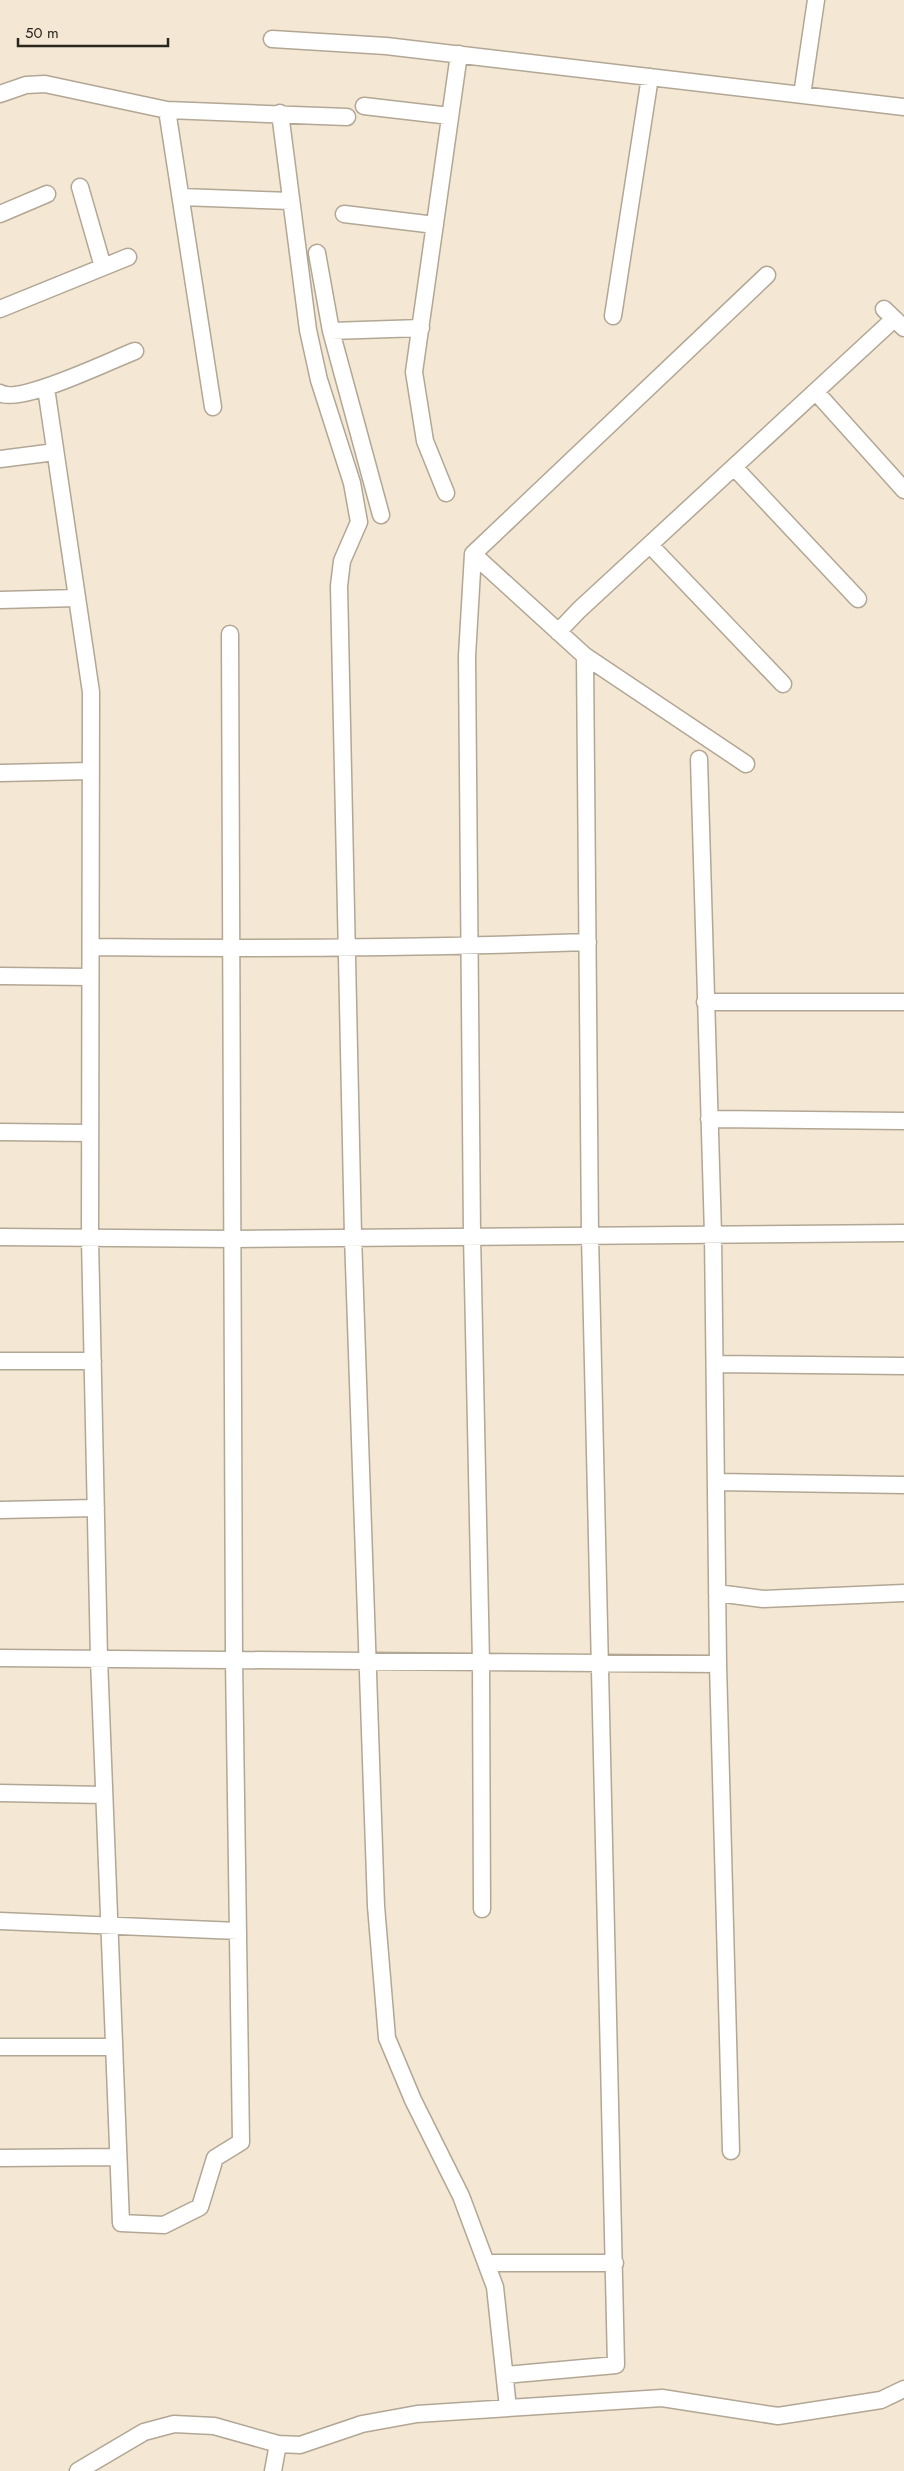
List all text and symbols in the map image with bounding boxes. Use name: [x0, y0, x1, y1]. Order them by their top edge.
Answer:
scale bar: [18, 15, 168, 47]
text: 50 m: [25, 22, 59, 44]

